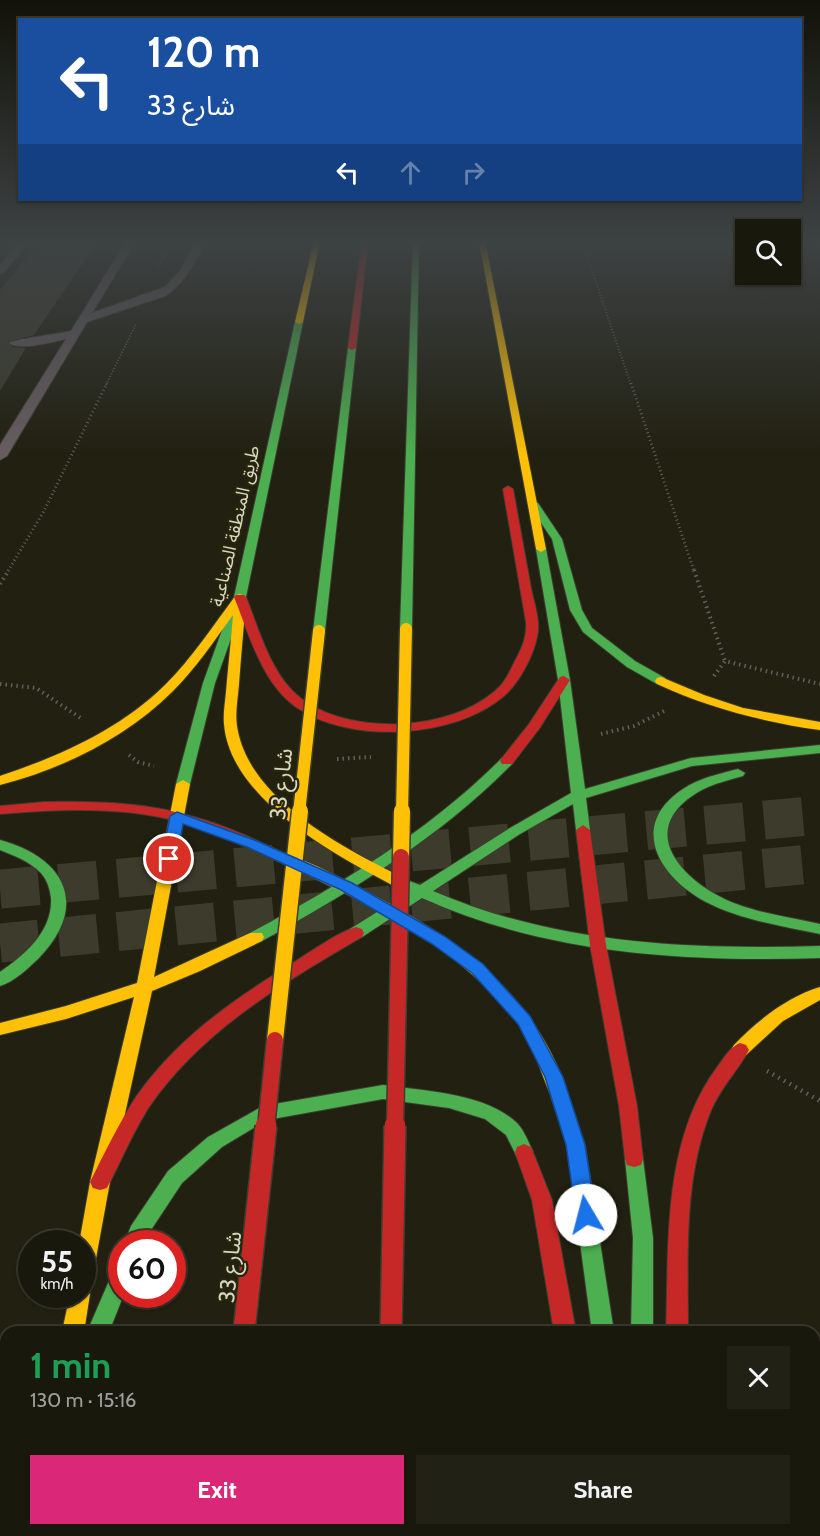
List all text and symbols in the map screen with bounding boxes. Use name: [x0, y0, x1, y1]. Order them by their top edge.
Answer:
text: 120 m: [147, 26, 260, 78]
icon: left: [48, 42, 126, 120]
text: شارع 33: [147, 89, 235, 122]
icon: left: [331, 156, 364, 189]
icon: ahead: [394, 156, 427, 189]
icon: right: [457, 156, 490, 189]
map controls: [735, 219, 801, 285]
button: search: [735, 219, 801, 285]
street label: طريق المنطقة الصناعية: [206, 443, 264, 609]
street label: شارع 33: [264, 747, 301, 821]
pin: [143, 833, 194, 884]
icon: arrive: [152, 842, 185, 875]
position arrow: [554, 1183, 618, 1247]
speed limit sign: 60: [108, 1230, 186, 1308]
street label: شارع 33: [213, 1230, 250, 1304]
text: 55: [41, 1243, 73, 1280]
text: km/h: [41, 1275, 73, 1293]
text: 1 min: [30, 1343, 111, 1387]
button: close: [727, 1346, 790, 1409]
text: 130 m · 15:16: [30, 1388, 136, 1412]
button: Exit: [30, 1455, 404, 1524]
button: Share: [416, 1455, 790, 1524]

